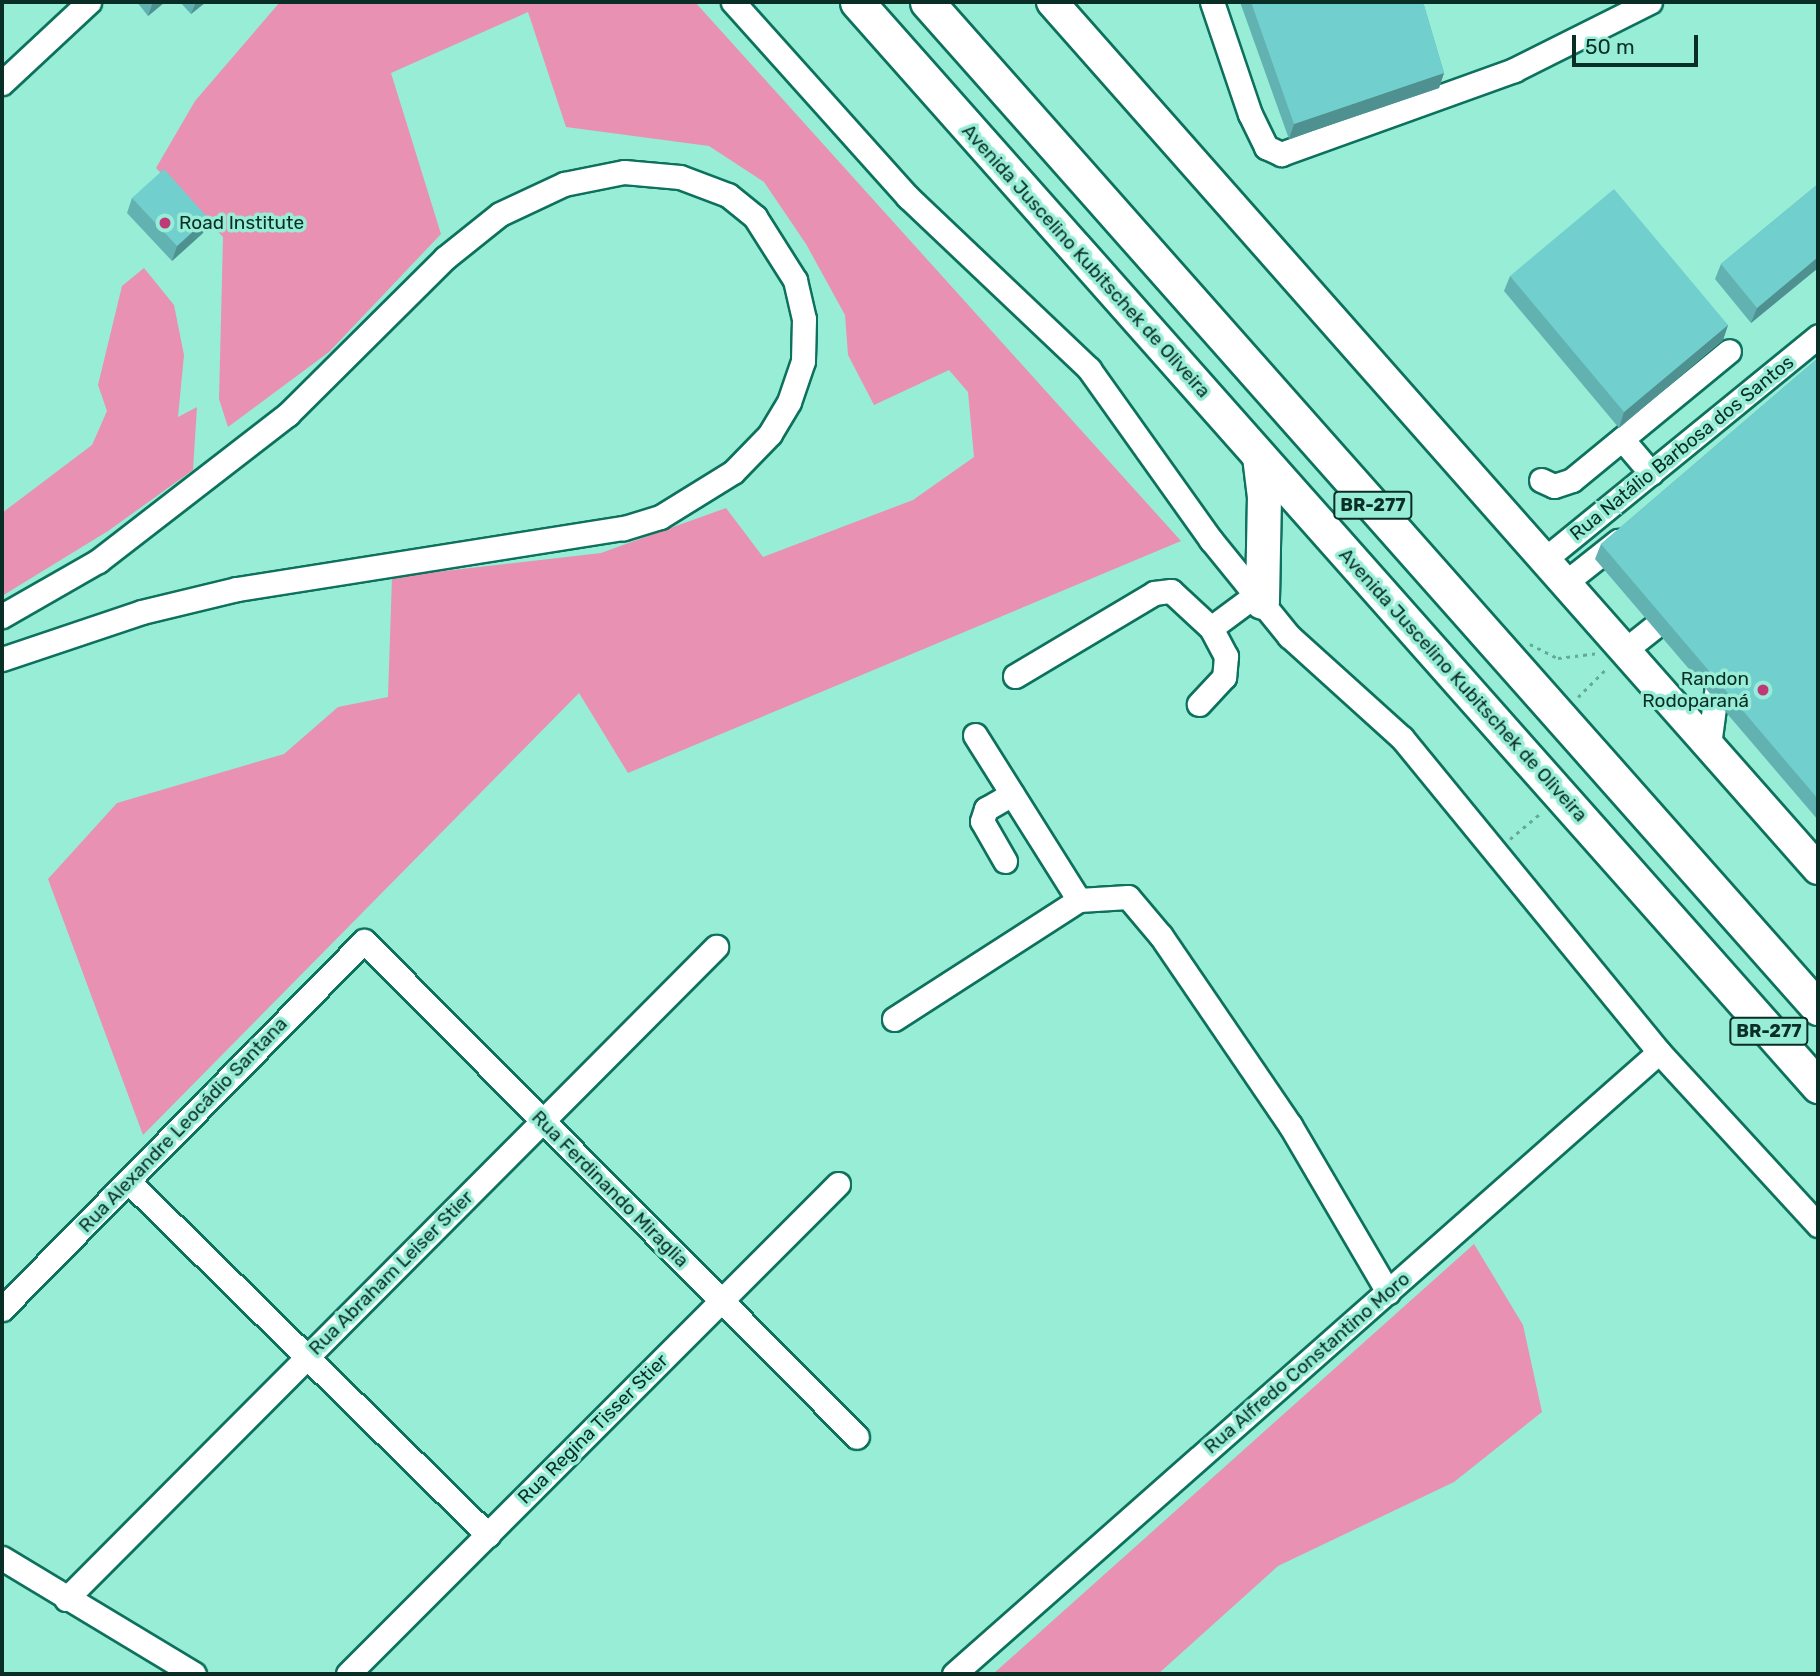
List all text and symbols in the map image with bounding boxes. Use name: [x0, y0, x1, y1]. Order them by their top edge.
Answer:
scale bar: [1575, 21, 1701, 65]
text: 50 m: [1585, 34, 1635, 59]
street label: Avenida Juscelino Kubitschek de Oliveira: [957, 119, 1215, 403]
place label: Road Institute: [179, 212, 304, 234]
marker: Road Institute: [157, 215, 173, 231]
street label: Rua Natálio Barbosa dos Santos: [1566, 351, 1798, 545]
road number: BR-277: [1333, 490, 1413, 520]
street label: Avenida Juscelino Kubitschek de Oliveira: [1334, 543, 1592, 827]
place label: Randon Rodoparaná: [1642, 668, 1749, 712]
marker: Randon Rodoparaná: [1755, 682, 1771, 698]
street label: Rua Alexandre Leocádio Santana: [74, 1013, 292, 1237]
road number: BR-277: [1729, 1016, 1809, 1046]
street label: Rua Ferdinando Miraglia: [527, 1106, 693, 1272]
street label: Rua Abraham Leiser Stier: [304, 1186, 478, 1360]
street label: Rua Alfredo Constantino Moro: [1199, 1267, 1415, 1459]
street label: Rua Regina Tisser Stier: [513, 1349, 673, 1509]

